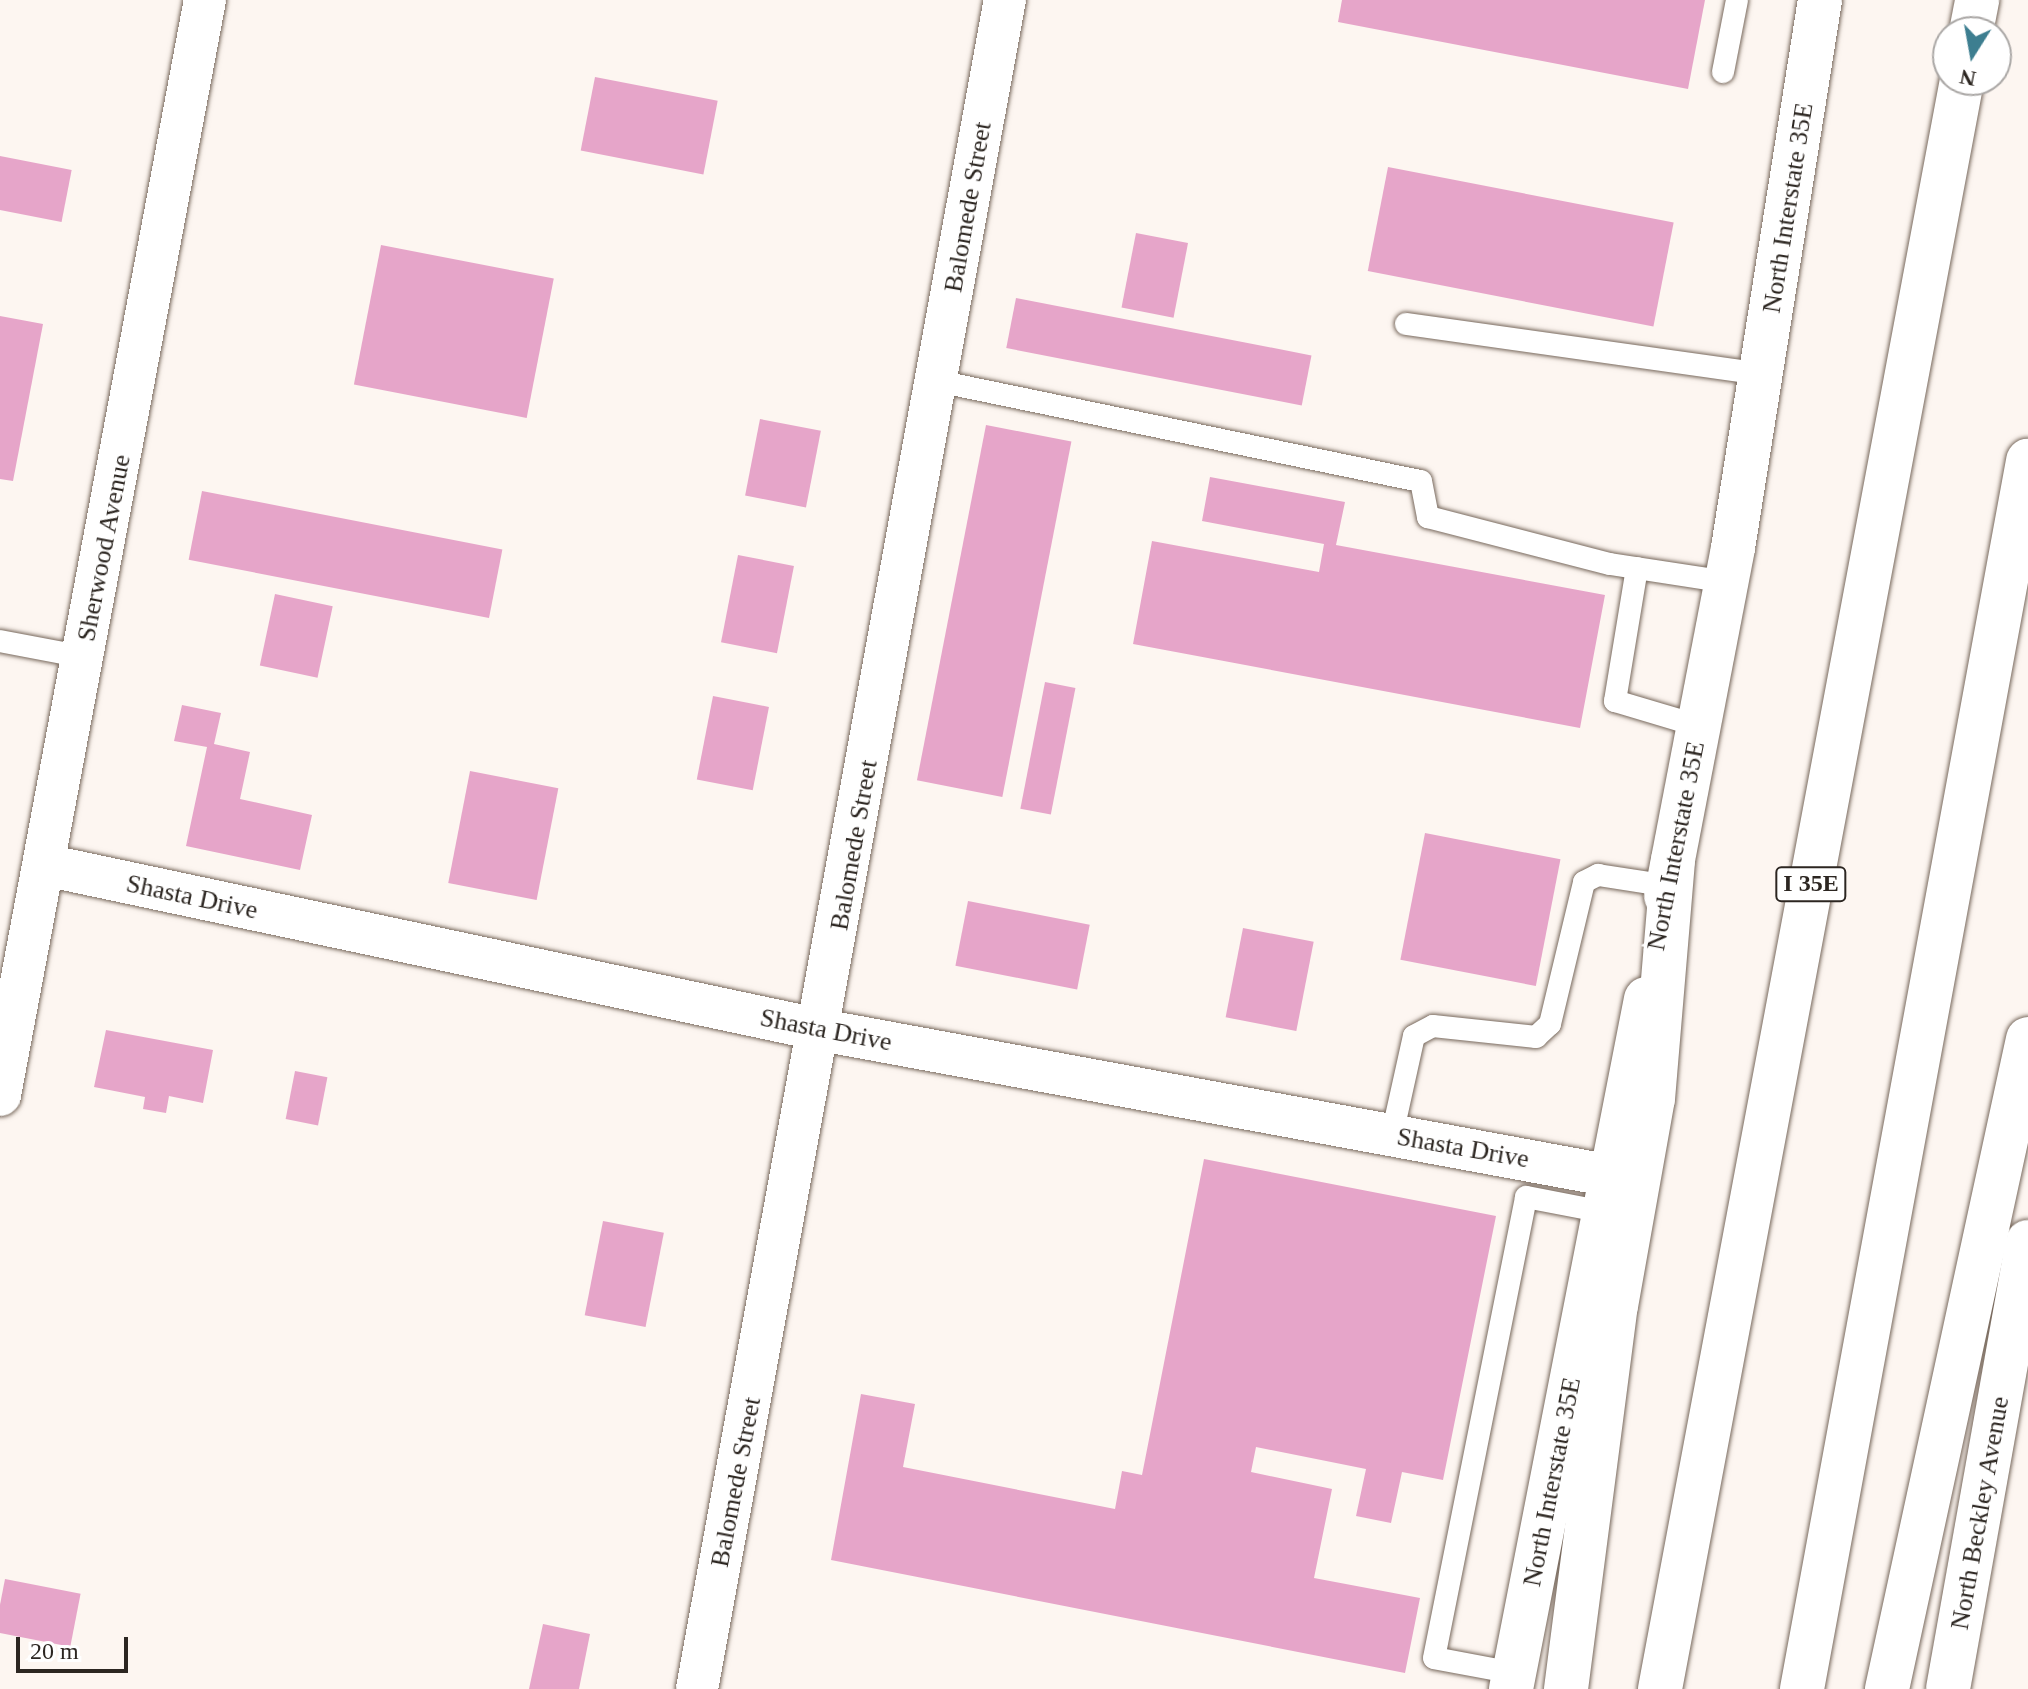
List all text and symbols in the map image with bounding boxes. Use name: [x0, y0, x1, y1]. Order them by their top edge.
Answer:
north arrow: [1932, 16, 2012, 96]
text: N: [1958, 64, 1978, 92]
street label: North Interstate 35E: [1756, 101, 1820, 315]
street label: Balomede Street: [938, 119, 998, 295]
street label: Sherwood Avenue: [70, 451, 138, 645]
street label: North Interstate 35E: [1640, 739, 1712, 953]
street label: Balomede Street: [824, 757, 884, 933]
road number: I 35E: [1775, 864, 1847, 904]
street label: Shasta Drive: [123, 868, 261, 926]
street label: Shasta Drive: [757, 1002, 895, 1058]
street label: Shasta Drive: [1395, 1121, 1531, 1175]
street label: North Interstate 35E: [1516, 1375, 1588, 1589]
street label: North Beckley Avenue: [1944, 1393, 2016, 1633]
street label: Balomede Street: [704, 1394, 768, 1570]
scale bar: [20, 1621, 132, 1671]
text: 20 m: [30, 1638, 79, 1664]

